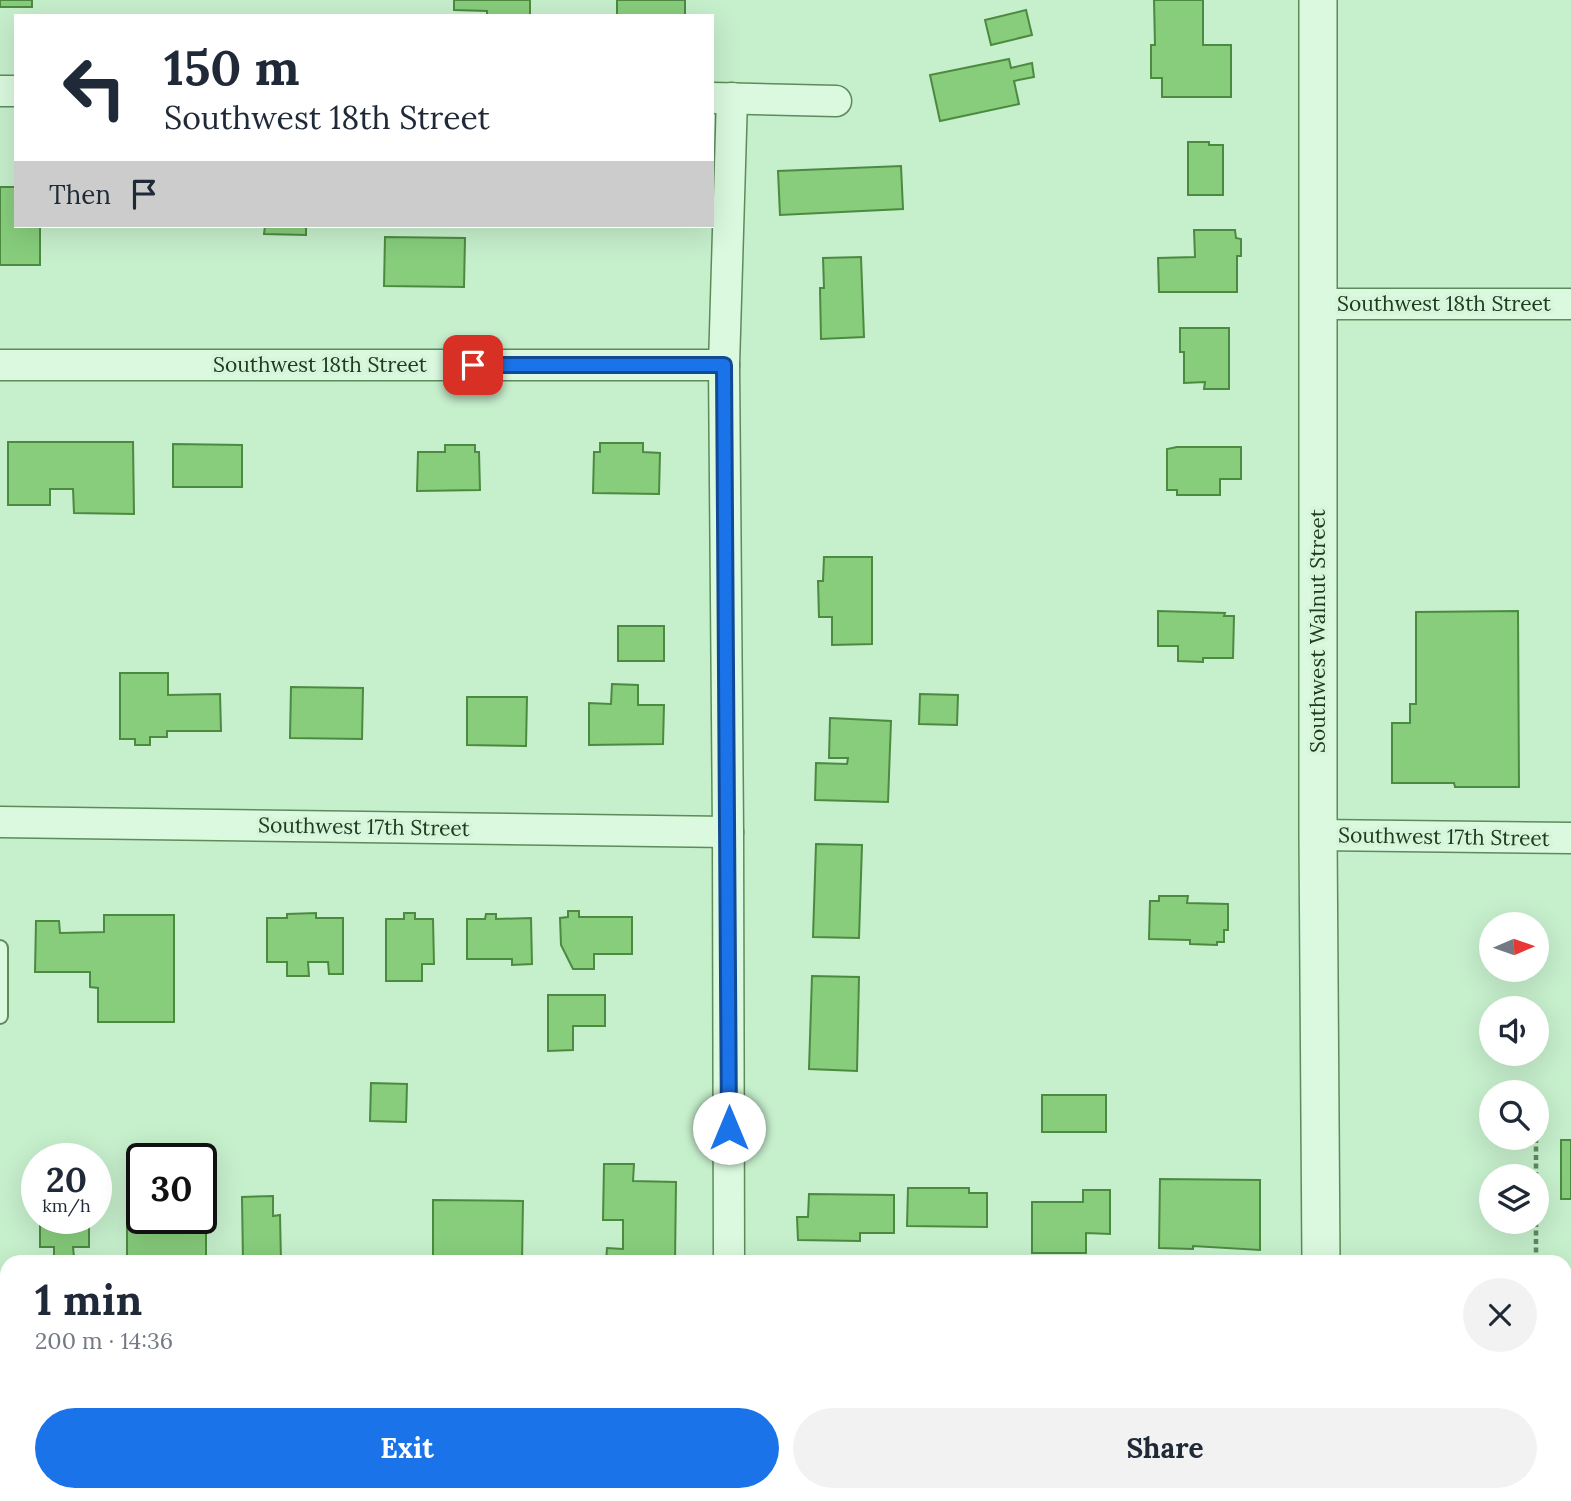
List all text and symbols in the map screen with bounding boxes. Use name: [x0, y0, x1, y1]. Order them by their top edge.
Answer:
text: 150 m: [164, 36, 300, 98]
icon: left: [49, 42, 140, 133]
text: Southwest 18th Street: [164, 97, 490, 138]
icon: arrive: [125, 175, 163, 213]
text: Then: [49, 178, 111, 211]
street label: Southwest 18th Street: [1337, 290, 1552, 317]
pin: [443, 335, 503, 395]
icon: arrive: [454, 346, 492, 384]
street label: Southwest 18th Street: [213, 351, 428, 378]
street label: Southwest Walnut Street: [1304, 508, 1331, 753]
street label: Southwest 17th Street: [258, 811, 471, 842]
street label: Southwest 17th Street: [1338, 821, 1551, 852]
north arrow: [1479, 912, 1549, 982]
map controls: [1479, 912, 1549, 1234]
button: sound: [1479, 996, 1549, 1066]
button: search: [1479, 1080, 1549, 1150]
position arrow: [692, 1091, 766, 1165]
speed limit sign: 30: [126, 1143, 217, 1234]
text: 20: [46, 1157, 87, 1202]
button: layers: [1479, 1164, 1549, 1234]
text: km/h: [42, 1194, 91, 1217]
text: 1 min: [35, 1273, 142, 1327]
button: close: [1463, 1278, 1537, 1352]
text: 200 m · 14:36: [35, 1326, 173, 1355]
button: Exit: [35, 1408, 779, 1488]
button: Share: [793, 1408, 1537, 1488]

